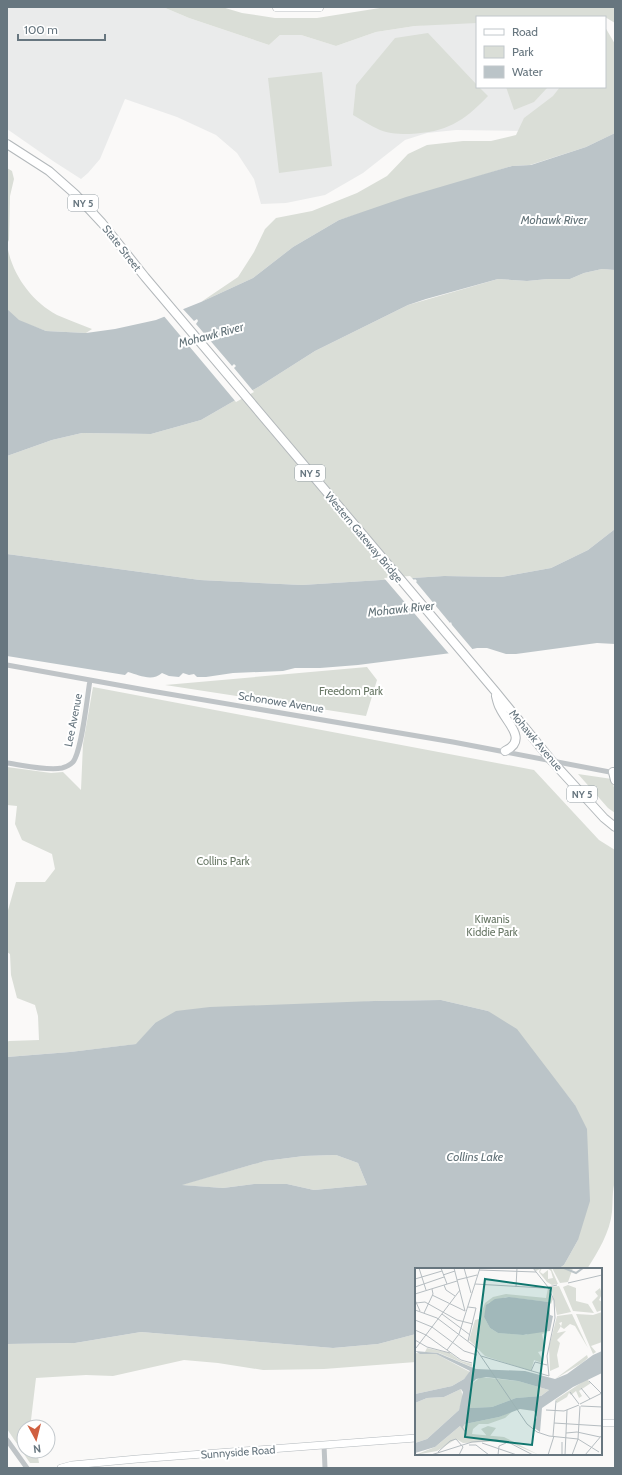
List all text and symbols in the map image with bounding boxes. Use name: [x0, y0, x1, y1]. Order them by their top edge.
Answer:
scale bar: [18, 16, 105, 42]
legend: [476, 16, 606, 88]
text: 100 m: [24, 22, 58, 37]
text: Road: [512, 24, 538, 39]
text: Park: [512, 44, 534, 59]
text: Water: [512, 64, 543, 79]
road number: NY 5: [68, 195, 98, 211]
water label: Mohawk River: [520, 212, 589, 227]
street label: State Street: [99, 222, 145, 274]
water label: Mohawk River: [176, 318, 246, 351]
road number: NY 5: [295, 465, 325, 481]
street label: Western Gateway Bridge: [322, 489, 406, 585]
water label: Mohawk River: [366, 597, 436, 620]
park label: Freedom Park: [319, 684, 383, 698]
street label: Schonowe Avenue: [237, 688, 325, 716]
street label: Lee Avenue: [61, 692, 85, 748]
street label: Mohawk Avenue: [506, 706, 566, 774]
road number: NY 5: [567, 786, 597, 802]
park label: Collins Park: [196, 854, 250, 868]
park label: Kiwanis Kiddie Park: [466, 912, 518, 939]
water label: Collins Lake: [447, 1149, 504, 1164]
inset map: [415, 1268, 602, 1455]
north arrow: [16, 1419, 56, 1459]
text: N: [33, 1442, 42, 1456]
street label: Sunnyside Road: [200, 1442, 276, 1462]

